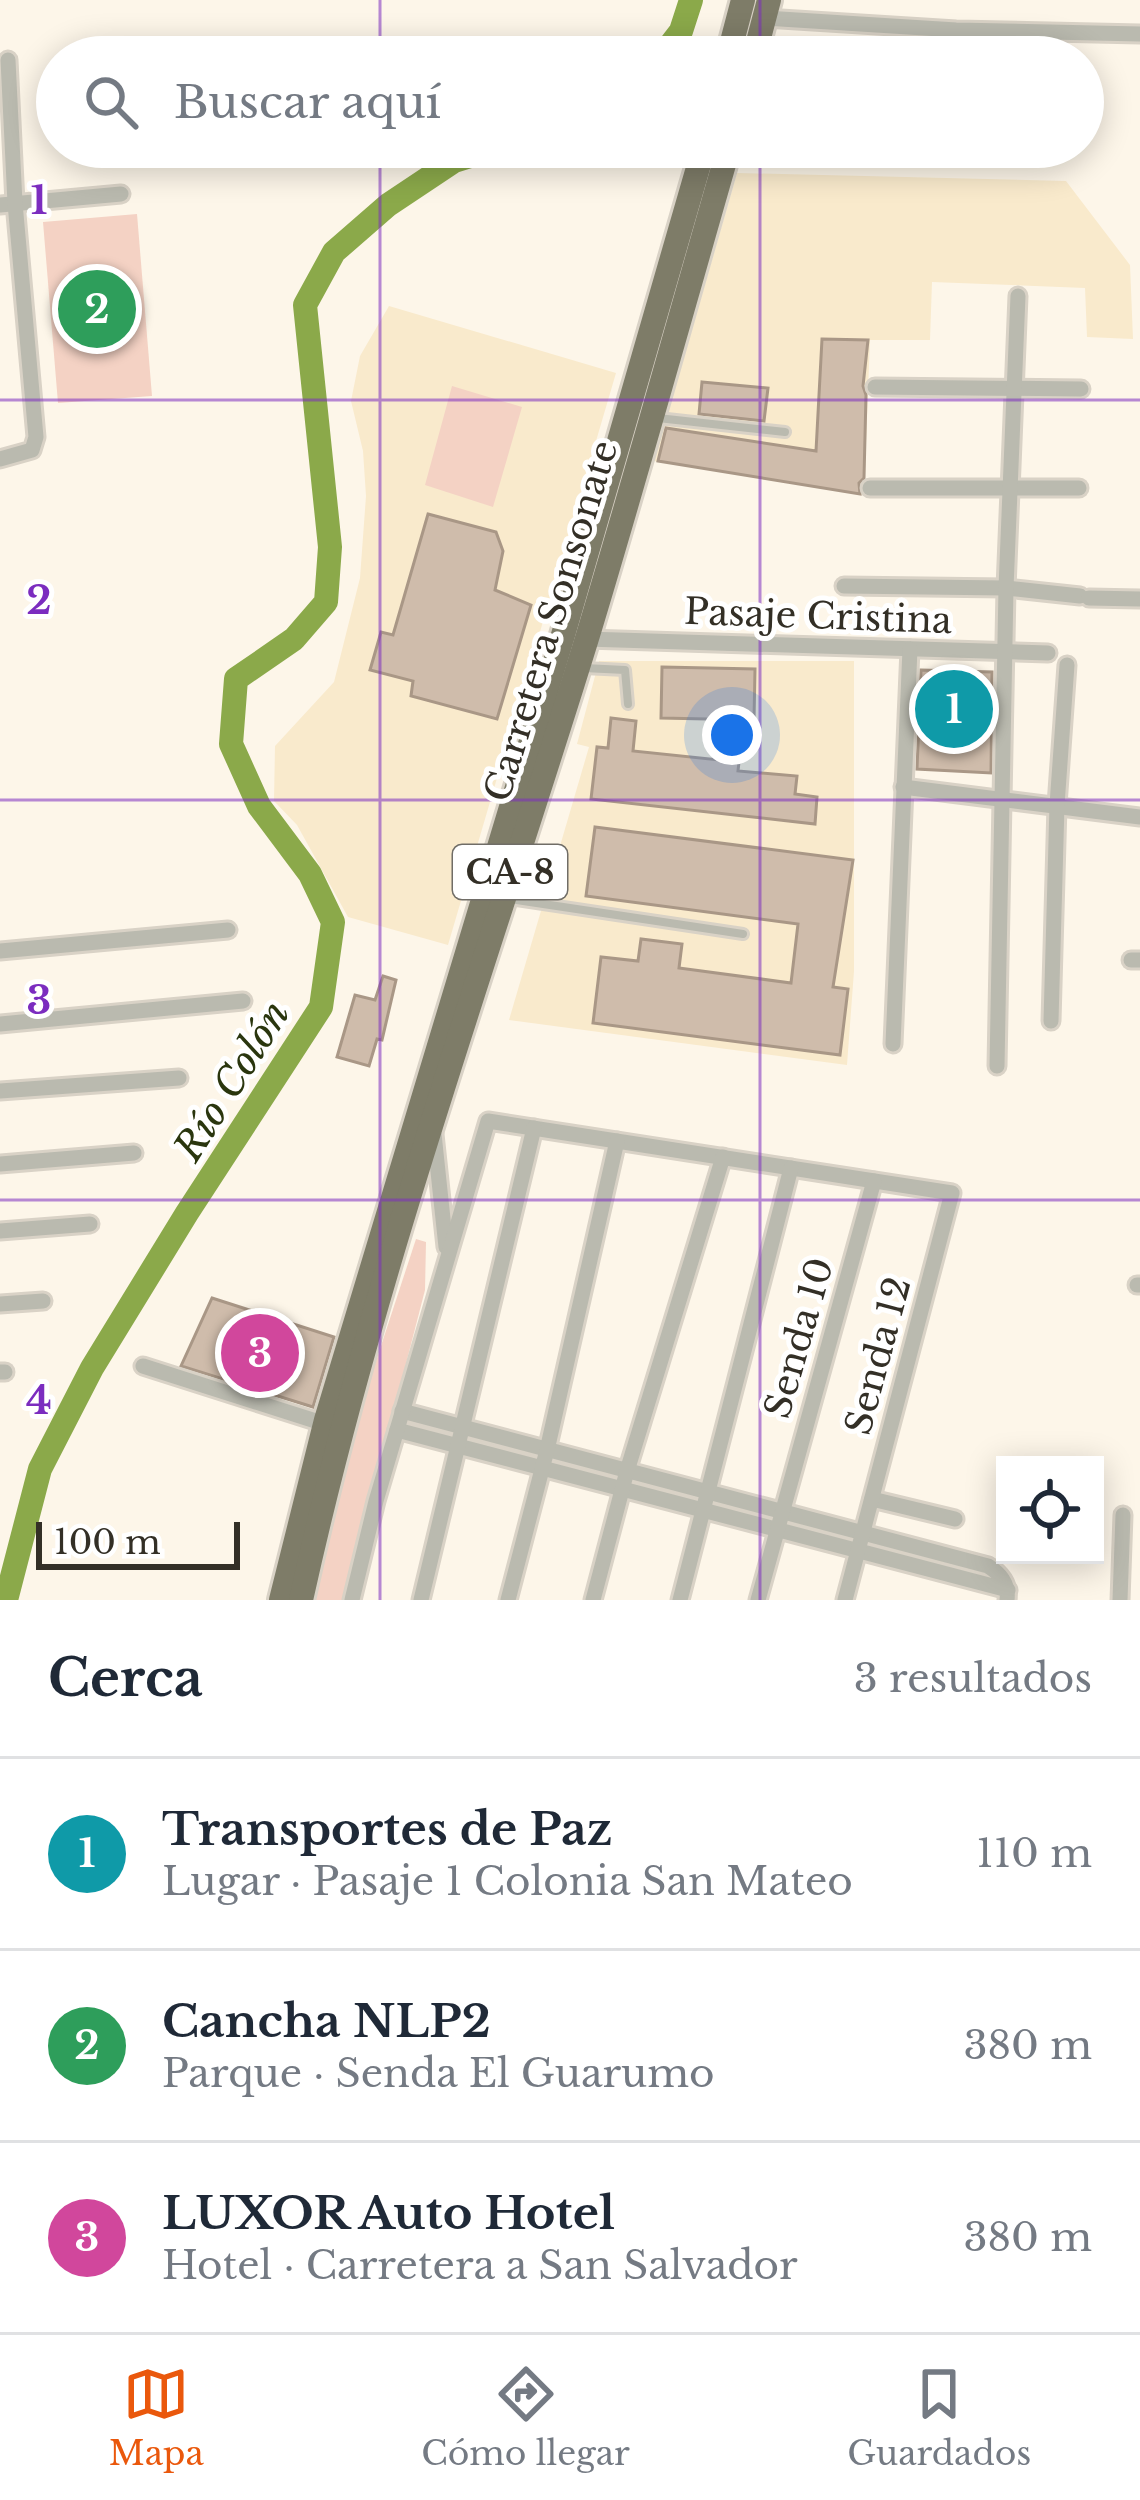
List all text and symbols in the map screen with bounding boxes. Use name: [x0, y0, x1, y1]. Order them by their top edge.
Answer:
search box: [36, 36, 1104, 168]
icon: search: [78, 69, 144, 135]
text: Buscar aquí: [174, 74, 441, 130]
text: 1: [30, 176, 48, 225]
pin: 2: [58, 264, 136, 354]
street label: Carretera Sonsonate: [475, 435, 627, 807]
text: 2: [26, 576, 52, 625]
street label: Pasaje Cristina: [683, 589, 953, 643]
pin: 1: [915, 664, 993, 754]
your location: [702, 705, 762, 765]
road number: CA-8: [453, 845, 567, 899]
text: 3: [27, 976, 51, 1025]
water label: Río Colón: [163, 992, 300, 1171]
street label: Senda 10: [755, 1253, 843, 1423]
street label: Senda 12: [835, 1272, 921, 1440]
pin: 3: [221, 1308, 299, 1398]
text: 4: [26, 1376, 52, 1425]
map controls: [996, 1456, 1104, 1564]
button: locate: [996, 1456, 1104, 1564]
scale bar: [36, 1516, 240, 1569]
text: 100 m: [54, 1522, 161, 1563]
text: Cerca: [48, 1647, 203, 1710]
text: 3 resultados: [854, 1654, 1092, 1703]
text: Transportes de Paz: [162, 1801, 612, 1857]
text: 1: [78, 1829, 96, 1878]
text: 110 m: [976, 1829, 1092, 1878]
text: Lugar · Pasaje 1 Colonia San Mateo: [162, 1857, 853, 1906]
text: Cancha NLP2: [162, 1993, 491, 2049]
text: 2: [74, 2021, 100, 2070]
text: 380 m: [963, 2021, 1092, 2070]
text: Parque · Senda El Guarumo: [162, 2049, 715, 2098]
text: LUXOR Auto Hotel: [162, 2185, 615, 2241]
text: 3: [75, 2213, 99, 2262]
text: 380 m: [963, 2213, 1092, 2262]
text: Hotel · Carretera a San Salvador: [162, 2241, 798, 2290]
tab: Mapa: [109, 2361, 204, 2474]
tab: Cómo llegar: [421, 2361, 630, 2474]
tab: Guardados: [847, 2361, 1031, 2474]

